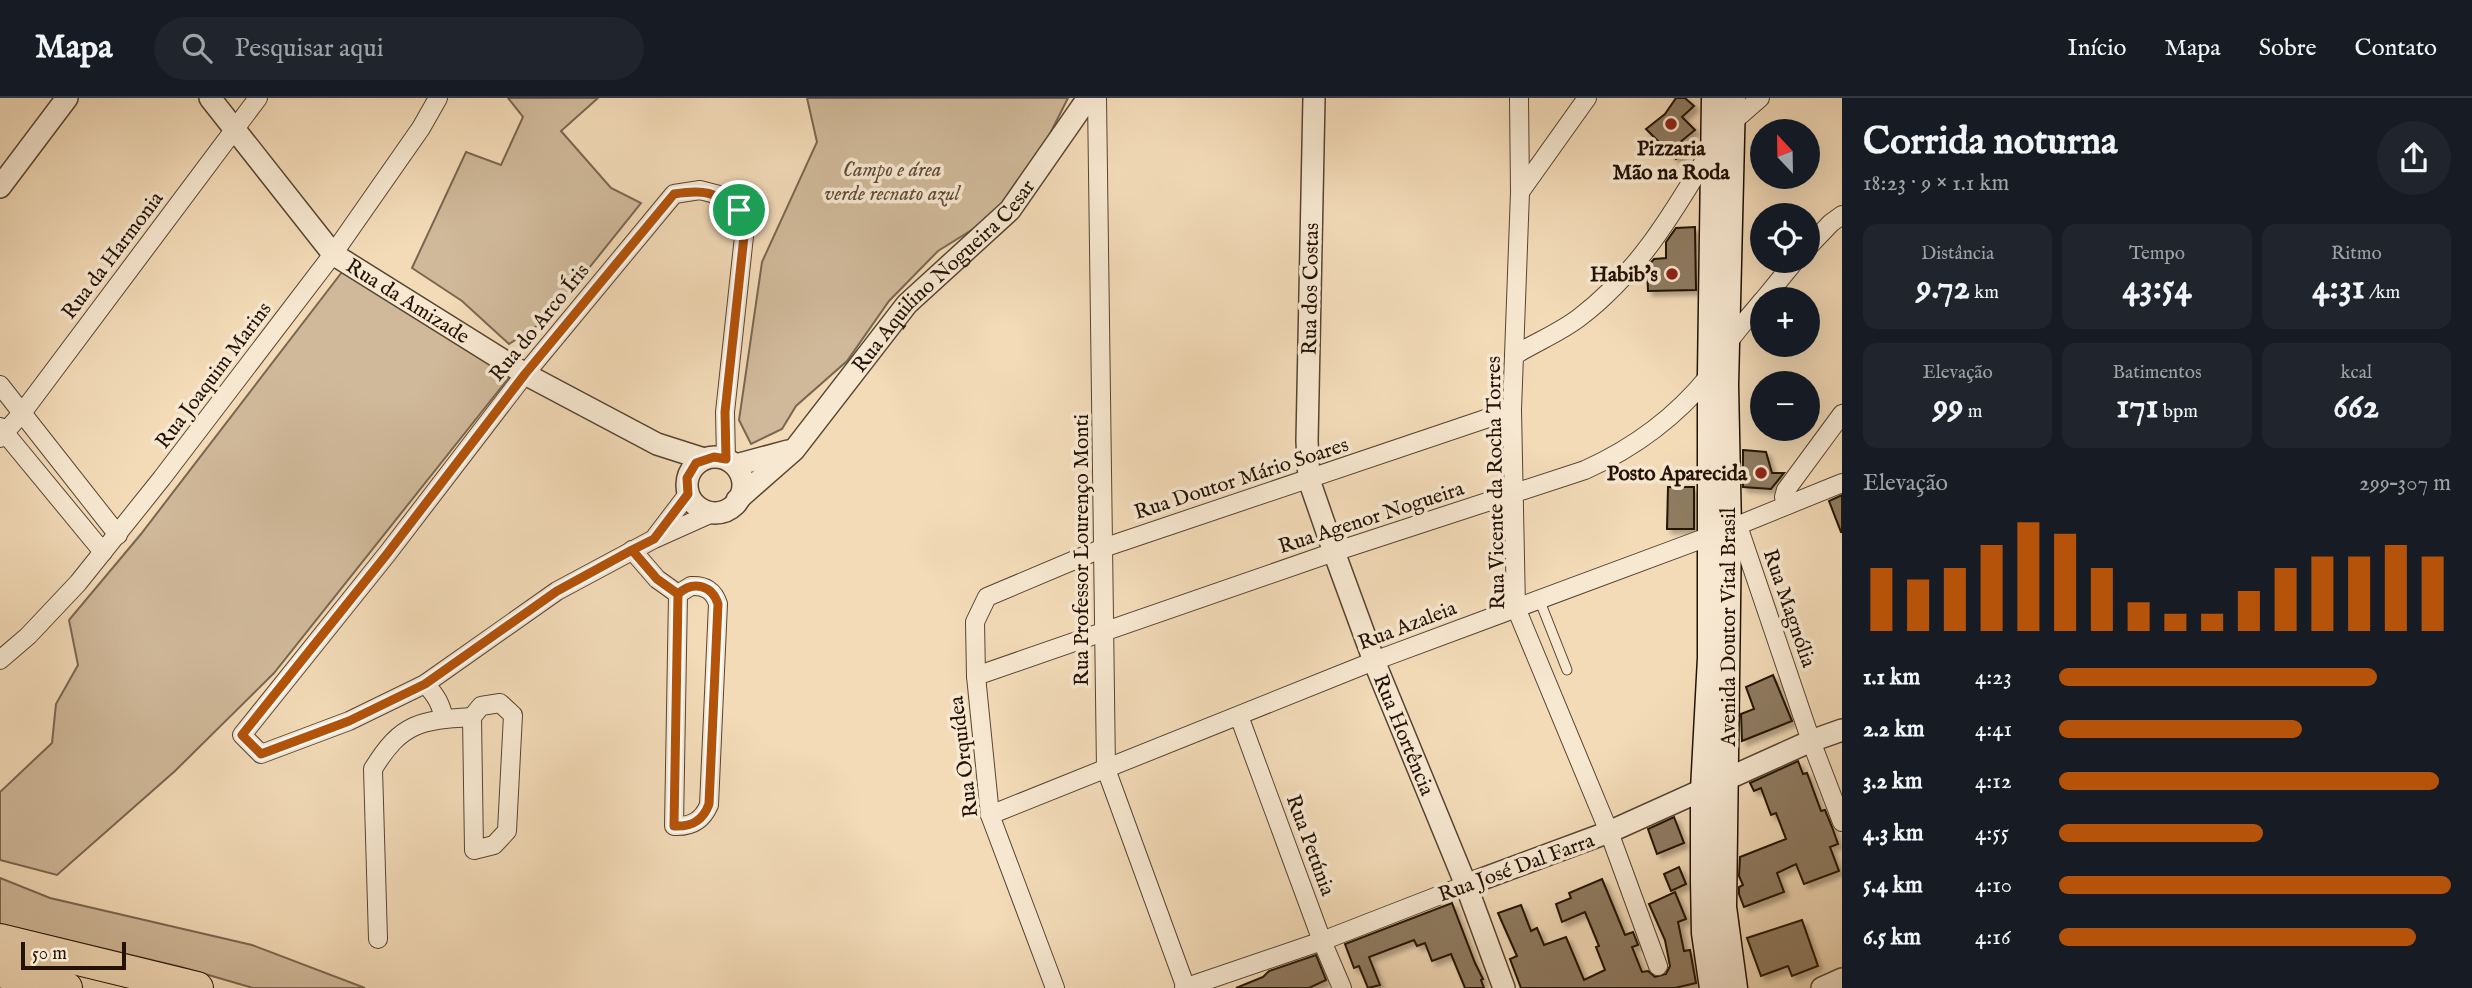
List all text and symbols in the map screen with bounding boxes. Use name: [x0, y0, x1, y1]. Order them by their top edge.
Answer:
search box: [154, 17, 644, 80]
text: Mapa: [35, 27, 112, 69]
icon: search: [178, 29, 216, 67]
text: Pesquisar aqui: [234, 32, 384, 65]
text: Início: [2067, 33, 2126, 64]
text: Mapa: [2164, 33, 2221, 64]
text: Sobre: [2259, 33, 2317, 64]
text: Contato: [2355, 33, 2437, 64]
marker: Pizzaria Mão na Roda: [1663, 116, 1679, 132]
north arrow: [1750, 119, 1820, 189]
map controls: [1750, 119, 1820, 441]
text: Corrida noturna: [1863, 119, 2118, 167]
button: share: [2377, 121, 2451, 195]
place label: Pizzaria Mão na Roda: [1612, 136, 1730, 187]
park label: Campo e área verde recnato azul: [824, 157, 962, 208]
text: 18:23 · 9 × 1.1 km: [1863, 169, 2009, 198]
street label: Rua Aquilino Nogueira Cesar: [847, 175, 1042, 379]
pin: [709, 180, 769, 240]
street label: Rua da Harmonia: [56, 186, 171, 325]
icon: arrive: [720, 191, 758, 229]
button: locate: [1750, 203, 1820, 273]
street label: Rua dos Costas: [1297, 223, 1326, 355]
text: Distância: [1921, 242, 1994, 266]
text: Tempo: [2129, 242, 2185, 266]
text: Ritmo: [2331, 242, 2382, 266]
street label: Rua da Amizade: [340, 253, 474, 351]
street label: Rua do Arco Íris: [484, 258, 596, 387]
place label: Habib's: [1590, 262, 1658, 289]
marker: Habib's: [1664, 266, 1680, 282]
text: 9.72: [1916, 266, 1970, 311]
text: 43:54: [2122, 266, 2192, 311]
text: 4:31: [2312, 266, 2365, 311]
text: km: [1970, 281, 1999, 305]
text: /km: [2365, 281, 2400, 305]
button: +: [1750, 287, 1820, 357]
street label: Rua Joaquim Marins: [150, 297, 278, 455]
street label: Rua Vicente da Rocha Torres: [1481, 356, 1512, 610]
text: Elevação: [1923, 361, 1993, 385]
text: Batimentos: [2112, 361, 2202, 385]
text: kcal: [2340, 361, 2372, 385]
button: −: [1750, 371, 1820, 441]
text: 99: [1933, 385, 1964, 430]
text: 171: [2116, 385, 2159, 430]
text: 662: [2333, 385, 2379, 430]
text: m: [1964, 400, 1982, 424]
text: bpm: [2159, 400, 2198, 424]
street label: Rua Professor Lourenço Monti: [1069, 414, 1096, 686]
street label: Rua Doutor Mário Soares: [1131, 432, 1352, 527]
place label: Posto Aparecida: [1607, 461, 1748, 488]
marker: Posto Aparecida: [1753, 465, 1769, 481]
text: Elevação: [1863, 469, 1948, 498]
text: 299–307 m: [2359, 469, 2451, 498]
street label: Rua Agenor Nogueira: [1275, 475, 1469, 561]
street label: Avenida Doutor Vital Brasil: [1716, 507, 1743, 748]
street label: Rua Magnólia: [1756, 546, 1822, 672]
street label: Rua Azaleia: [1354, 595, 1462, 658]
text: 1.1 km: [1863, 663, 1920, 692]
text: 4:23: [1975, 663, 2012, 692]
street label: Rua Hortência: [1366, 670, 1440, 801]
street label: Rua Orquídea: [944, 694, 985, 819]
text: 2.2 km: [1863, 715, 1925, 744]
text: 4:41: [1975, 715, 2012, 744]
text: 3.2 km: [1863, 767, 1922, 796]
text: 4:12: [1975, 767, 2012, 796]
street label: Rua Petúnia: [1279, 791, 1341, 901]
text: 4.3 km: [1863, 819, 1923, 848]
text: 4:55: [1975, 819, 2009, 848]
street label: Rua José Dal Farra: [1435, 827, 1599, 909]
text: 5.4 km: [1863, 871, 1923, 900]
text: 4:10: [1975, 871, 2012, 900]
text: 6.5 km: [1863, 923, 1921, 952]
text: 4:16: [1975, 923, 2011, 952]
scale bar: [21, 939, 126, 971]
text: 50 m: [32, 942, 67, 966]

